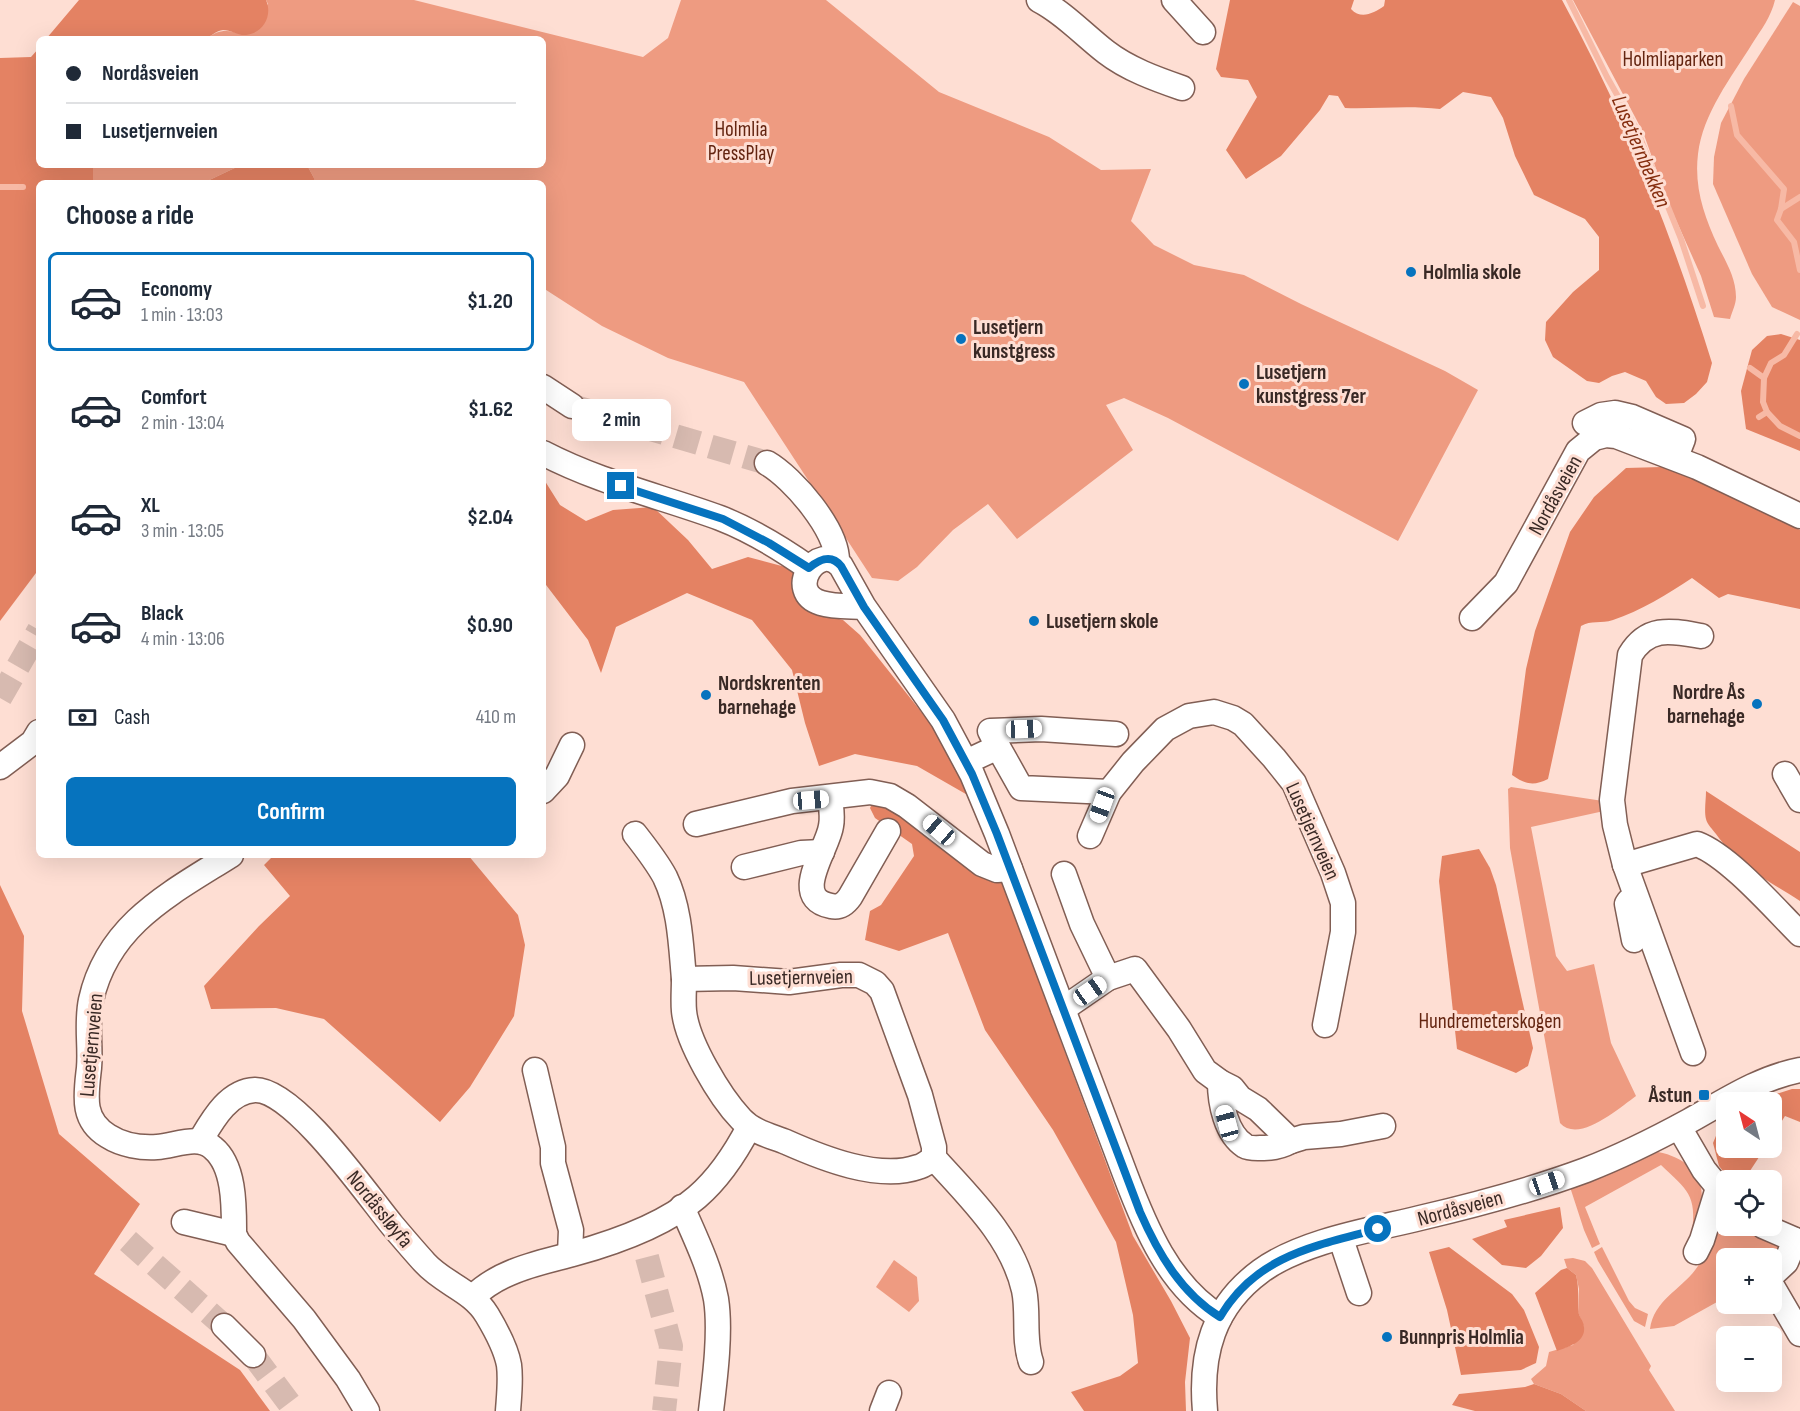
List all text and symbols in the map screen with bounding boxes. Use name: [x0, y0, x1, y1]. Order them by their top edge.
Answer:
park label: Holmliaparken: [1622, 47, 1724, 72]
text: Nordåsveien: [102, 60, 199, 87]
water label: Lusetjernbekken: [1605, 92, 1676, 212]
park label: Holmlia PressPlay: [708, 117, 774, 166]
text: Lusetjernveien: [102, 118, 218, 145]
text: Choose a ride: [66, 200, 194, 232]
place label: Holmlia skole: [1423, 260, 1521, 285]
marker: Holmlia skole: [1404, 265, 1418, 279]
icon: car: [69, 275, 123, 329]
text: Economy: [141, 276, 212, 303]
text: $1.20: [467, 288, 513, 315]
text: 1 min · 13:03: [141, 303, 223, 327]
place label: Lusetjern kunstgress: [973, 315, 1055, 364]
marker: Lusetjern kunstgress: [954, 332, 968, 346]
place label: Lusetjern kunstgress 7er: [1256, 360, 1366, 409]
marker: Lusetjern kunstgress 7er: [1237, 377, 1251, 391]
icon: car: [69, 383, 123, 437]
text: Comfort: [141, 384, 207, 411]
text: $1.62: [468, 396, 513, 423]
callout: 2 min: [572, 399, 670, 441]
text: 2 min: [602, 408, 641, 432]
text: 2 min · 13:04: [141, 411, 224, 435]
street label: Nordåsveien: [1523, 451, 1588, 539]
route end: [607, 472, 634, 499]
icon: car: [69, 491, 123, 545]
text: XL: [141, 492, 160, 519]
text: $2.04: [467, 504, 513, 531]
text: 3 min · 13:05: [141, 519, 224, 543]
icon: car: [69, 599, 123, 653]
text: Black: [141, 600, 183, 627]
place label: Lusetjern skole: [1046, 609, 1159, 634]
text: $0.90: [466, 612, 513, 639]
marker: Lusetjern skole: [1027, 614, 1041, 628]
text: 4 min · 13:06: [141, 627, 225, 651]
place label: Nordskrenten barnehage: [718, 671, 821, 720]
place label: Nordre Ås barnehage: [1667, 680, 1745, 729]
marker: Nordskrenten barnehage: [699, 688, 713, 702]
marker: Nordre Ås barnehage: [1750, 697, 1764, 711]
icon: cash: [66, 701, 99, 734]
text: Cash: [114, 704, 150, 731]
text: 410 m: [476, 705, 516, 729]
car: [1006, 719, 1042, 739]
button: Confirm: [66, 777, 516, 846]
street label: Lusetjernveien: [1280, 779, 1345, 884]
car: [1087, 785, 1117, 825]
car: [792, 789, 830, 811]
car: [920, 811, 958, 849]
street label: Lusetjernveien: [749, 964, 853, 991]
car: [1070, 973, 1110, 1009]
street label: Lusetjernveien: [75, 992, 108, 1098]
park label: Hundremeterskogen: [1418, 1009, 1562, 1034]
place label: Åstun: [1647, 1083, 1692, 1108]
marker: Åstun: [1697, 1088, 1711, 1102]
north arrow: [1716, 1092, 1782, 1158]
map controls: [1716, 1092, 1782, 1392]
car: [1214, 1103, 1240, 1143]
street label: Nordåssløyfa: [341, 1166, 418, 1253]
car: [1527, 1169, 1567, 1197]
button: locate: [1716, 1170, 1782, 1236]
street label: Nordåsveien: [1415, 1185, 1505, 1232]
route start: [1364, 1215, 1391, 1242]
button: +: [1716, 1248, 1782, 1314]
place label: Bunnpris Holmlia: [1399, 1325, 1524, 1350]
button: −: [1716, 1326, 1782, 1392]
marker: Bunnpris Holmlia: [1380, 1330, 1394, 1344]

